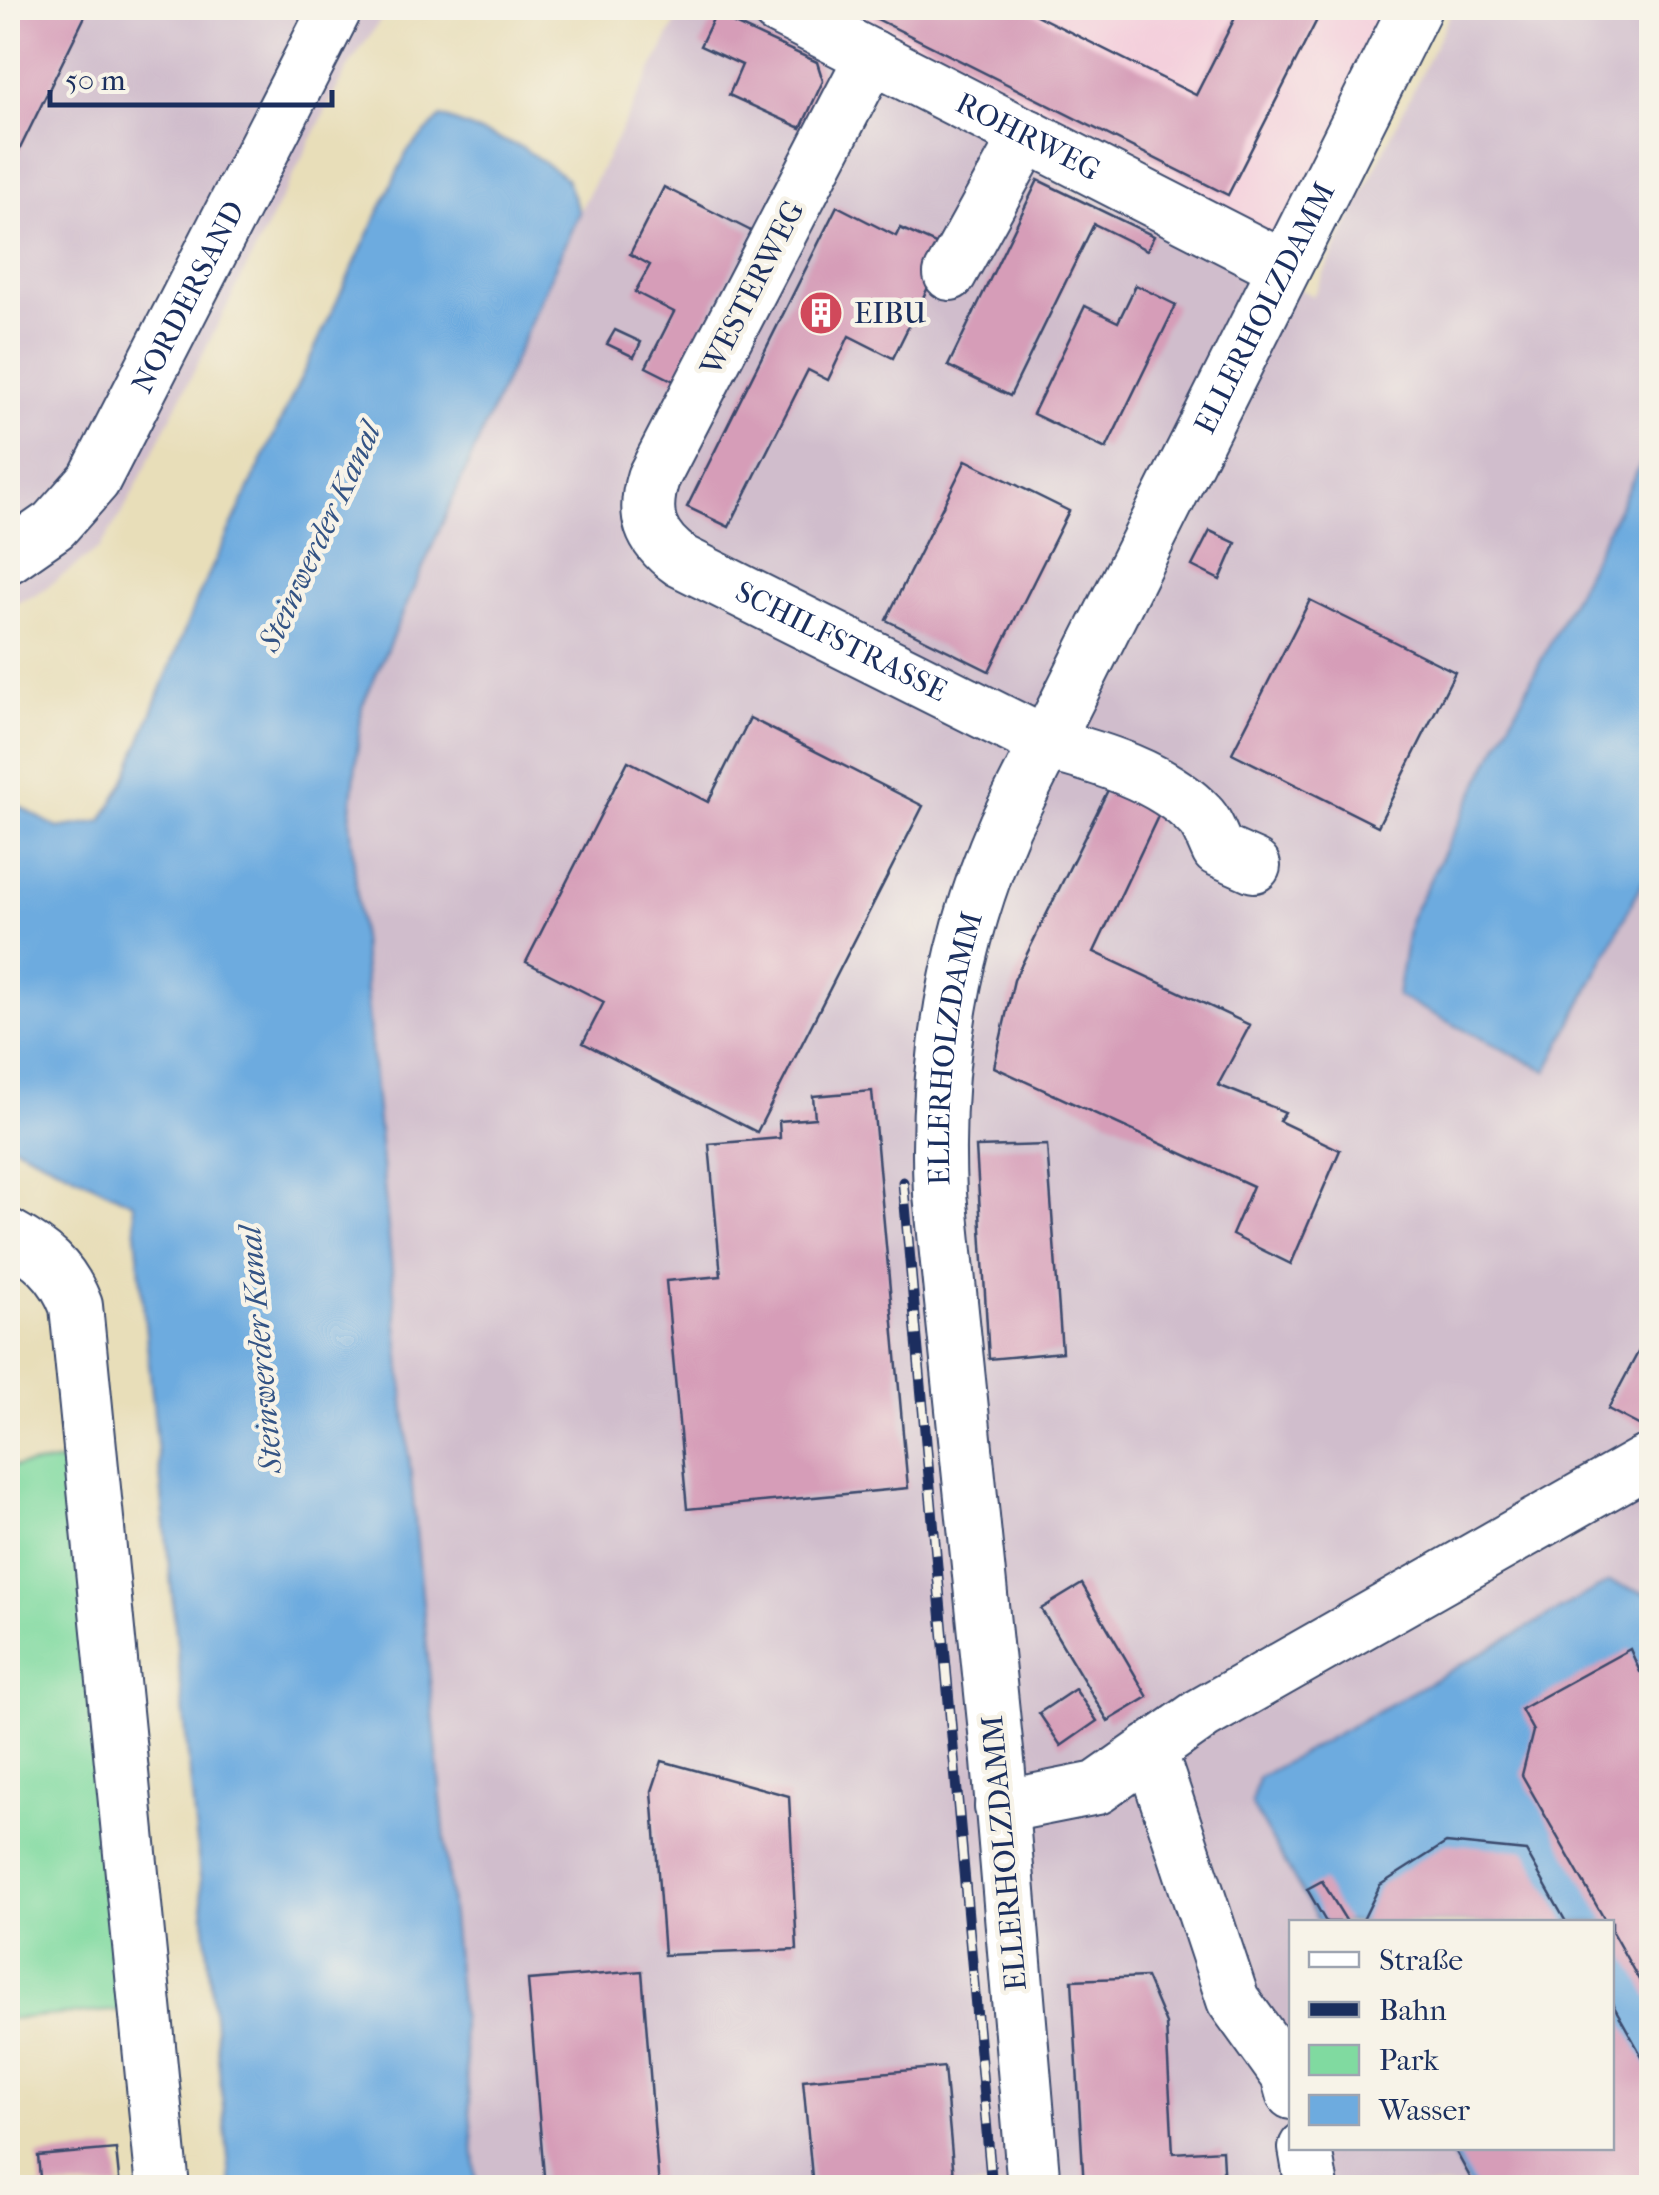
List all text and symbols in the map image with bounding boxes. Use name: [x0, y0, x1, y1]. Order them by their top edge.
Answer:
scale bar: [50, 45, 332, 107]
text: 50 m: [65, 63, 126, 98]
street label: ROHRWEG: [950, 85, 1106, 188]
street label: ELLERHOLZDAMM: [1187, 177, 1342, 439]
street label: NORDERSAND: [125, 195, 252, 399]
street label: WESTERWEG: [693, 195, 811, 382]
building icon: EIBU: [798, 290, 844, 336]
place label: EIBU: [854, 296, 927, 331]
water label: Steinwerder Kanal: [250, 414, 390, 658]
street label: SCHILFSTRASSE: [730, 574, 952, 709]
street label: ELLERHOLZDAMM: [922, 908, 990, 1186]
water label: Steinwerder Kanal: [231, 1222, 290, 1476]
street label: ELLERHOLZDAMM: [975, 1714, 1034, 1992]
legend: [1289, 1920, 1614, 2150]
text: Straße: [1379, 1943, 1463, 1978]
text: Bahn: [1379, 1993, 1447, 2028]
text: Park: [1379, 2043, 1439, 2078]
text: Wasser: [1378, 2093, 1470, 2128]

